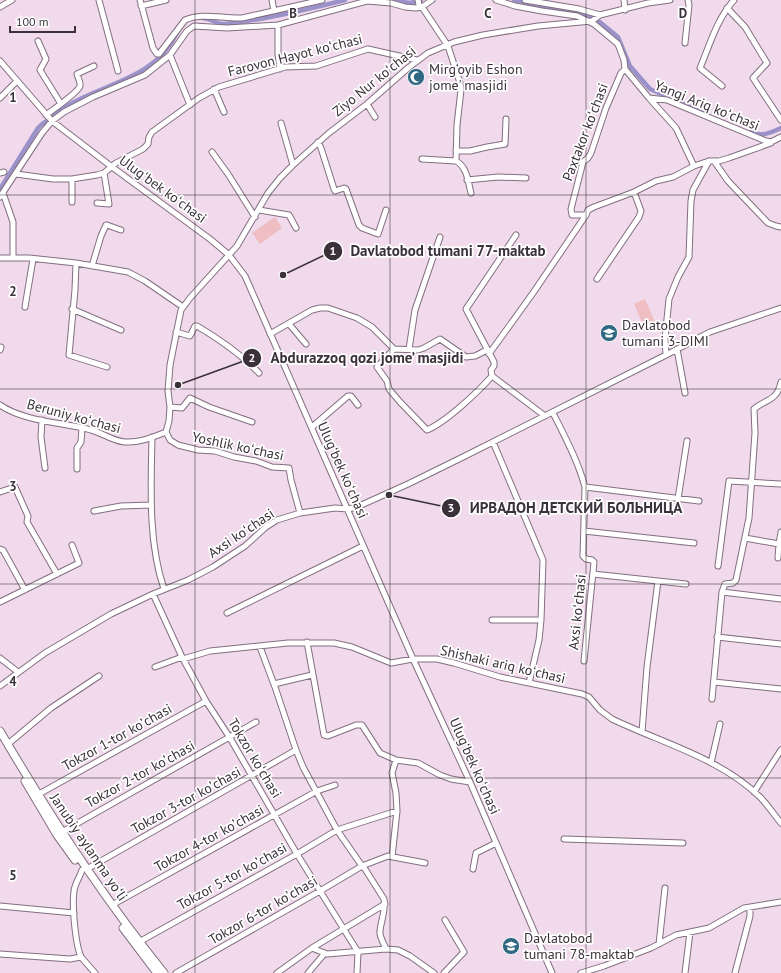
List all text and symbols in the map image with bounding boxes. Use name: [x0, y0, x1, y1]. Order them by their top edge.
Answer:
text: B: [289, 5, 297, 22]
text: C: [484, 5, 492, 22]
text: D: [679, 5, 687, 22]
scale bar: [10, 8, 75, 34]
text: 100 m: [16, 14, 49, 29]
street label: Farovon Hayot koʻchasi: [226, 30, 364, 80]
street label: Ziyo Nur koʻchasi: [329, 42, 419, 120]
place label: Mirg‘oyib Eshon jome' masjidi: [429, 60, 523, 94]
mosque icon: Mirg‘oyib Eshon jome' masjidi: [406, 67, 426, 87]
street label: Yangi Ariq koʻchasi: [652, 76, 762, 134]
street label: Paxtakor koʻchasi: [558, 80, 612, 184]
text: 1: [9, 89, 17, 106]
street label: Ulugʻbek koʻchasi: [116, 151, 210, 227]
callout: Davlatobod tumani 77-maktab: [323, 238, 554, 265]
text: Davlatobod tumani 77-maktab: [350, 241, 546, 260]
text: 1: [330, 243, 336, 258]
text: 2: [9, 283, 17, 300]
place label: Davlatobod tumani 3-DIMI: [622, 316, 709, 350]
school or university icon: Davlatobod tumani 3-DIMI: [599, 323, 619, 343]
callout: Abdurazzoq qozi jome’ masjidi: [242, 345, 472, 372]
text: Abdurazzoq qozi jome’ masjidi: [271, 348, 463, 367]
text: 2: [249, 350, 255, 365]
street label: Beruniy koʻchasi: [25, 395, 123, 437]
street label: Ulugʻbek koʻchasi: [314, 419, 372, 521]
street label: Yoshlik koʻchasi: [191, 428, 285, 464]
text: 3: [9, 478, 17, 495]
callout: ИРВАДОН ДЕТСКИЙ БОЛЬНИЦА: [441, 495, 690, 522]
text: ИРВАДОН ДЕТСКИЙ БОЛЬНИЦА: [470, 498, 683, 517]
text: 3: [448, 500, 454, 515]
street label: Axsi koʻchasi: [204, 504, 278, 562]
street label: Axsi koʻchasi: [564, 573, 590, 651]
street label: Shishaki ariq koʻchasi: [439, 641, 567, 687]
text: 4: [9, 673, 17, 690]
street label: Tokzor 1-tor koʼchasi: [59, 699, 175, 775]
street label: Tokzor koʻchasi: [224, 715, 286, 801]
street label: Ulugʻbek koʻchasi: [446, 715, 504, 817]
street label: Tokzor 2-tor koʼchasi: [82, 736, 198, 812]
street label: Tokzor 3-tor koʼchasi: [128, 762, 244, 838]
street label: Janubiy aylanma yoʻli: [46, 789, 132, 904]
street label: Tokzor 4-tor koʼchasi: [151, 800, 267, 876]
street label: Tokzor 5-tor koʼchasi: [174, 838, 290, 914]
text: 5: [9, 867, 17, 884]
street label: Tokzor 6-tor koʼchasi: [205, 872, 321, 948]
place label: Davlatobod tumani 78-maktab: [524, 929, 634, 963]
school or university icon: Davlatobod tumani 78-maktab: [501, 936, 521, 956]

